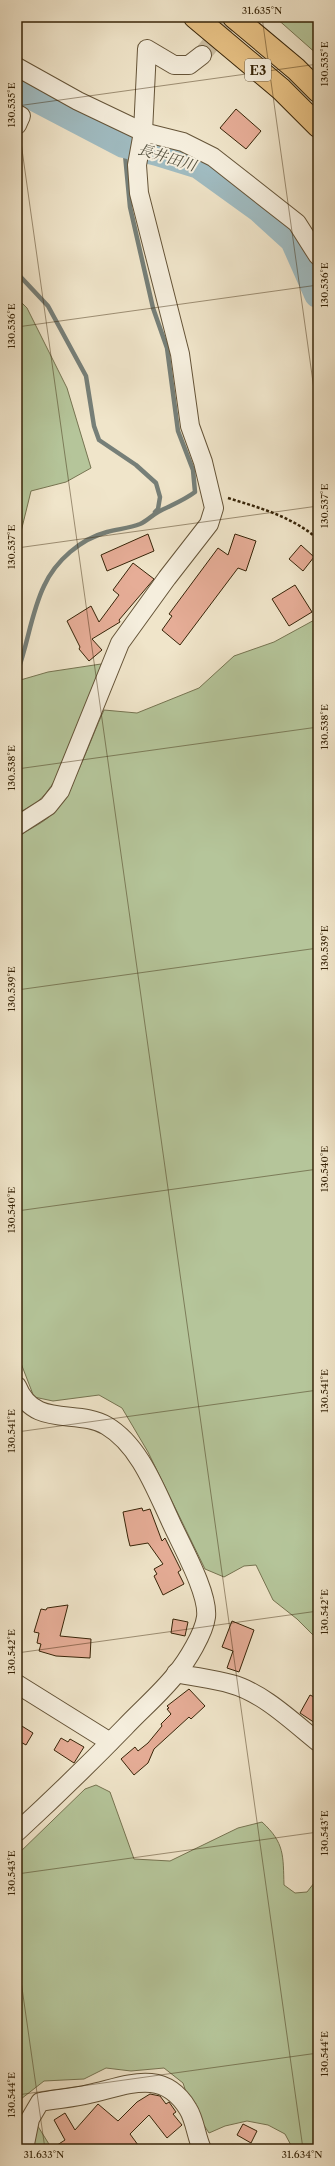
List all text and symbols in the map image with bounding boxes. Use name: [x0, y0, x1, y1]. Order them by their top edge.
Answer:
text: 31.635°N: [242, 4, 282, 17]
text: 130.535°E: [318, 41, 331, 87]
road number: E3: [245, 59, 271, 81]
text: 130.535°E: [5, 82, 18, 128]
water label: 長井田川: [136, 139, 200, 175]
text: 130.536°E: [318, 262, 331, 308]
text: 130.536°E: [5, 303, 18, 349]
text: 130.537°E: [318, 484, 331, 528]
text: 130.537°E: [5, 525, 18, 569]
text: 130.538°E: [318, 704, 331, 750]
text: 130.538°E: [5, 745, 18, 791]
text: 130.539°E: [318, 925, 331, 971]
text: 130.539°E: [5, 966, 18, 1012]
text: 130.540°E: [318, 1146, 331, 1192]
text: 130.540°E: [5, 1187, 18, 1233]
text: 130.541°E: [318, 1369, 331, 1413]
text: 130.541°E: [5, 1409, 18, 1453]
text: 130.542°E: [318, 1589, 331, 1635]
text: 130.542°E: [5, 1629, 18, 1675]
text: 130.543°E: [318, 1810, 331, 1856]
text: 130.543°E: [5, 1850, 18, 1896]
text: 130.544°E: [318, 2031, 331, 2077]
text: 130.544°E: [5, 2072, 18, 2118]
text: 31.633°N: [24, 2148, 64, 2161]
text: 31.634°N: [282, 2148, 322, 2161]

